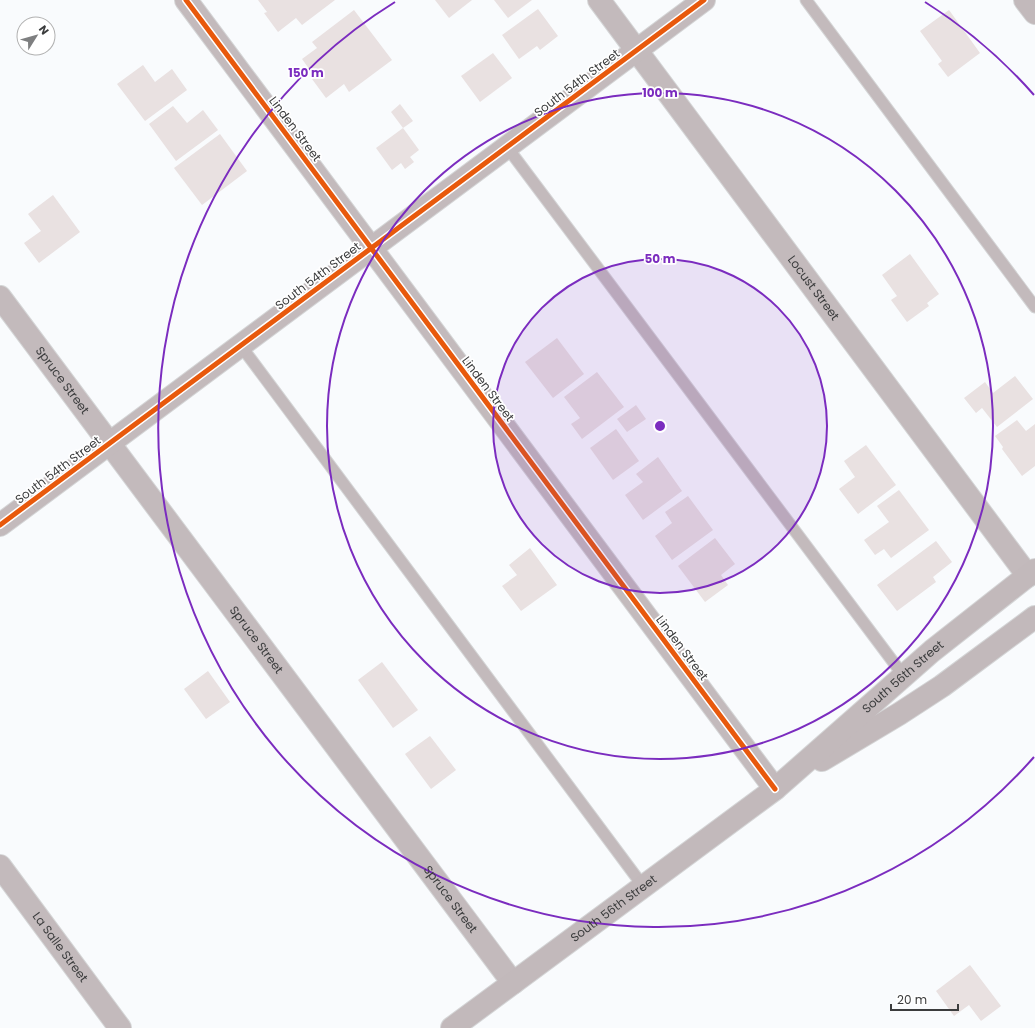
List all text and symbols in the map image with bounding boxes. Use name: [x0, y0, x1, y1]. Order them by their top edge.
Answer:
north arrow: [16, 16, 56, 56]
text: N: [35, 22, 53, 38]
street label: South 54th Street: [530, 45, 623, 120]
text: 150 m: [288, 64, 324, 81]
text: 100 m: [642, 84, 678, 101]
street label: Linden Street: [265, 93, 325, 165]
street label: South 54th Street: [271, 238, 364, 313]
text: 50 m: [645, 250, 676, 267]
street label: Locust Street: [784, 252, 844, 324]
street label: Spruce Street: [32, 343, 94, 417]
street label: Linden Street: [458, 353, 518, 425]
centre of rings: [653, 419, 667, 433]
street label: South 54th Street: [11, 432, 104, 507]
street label: Spruce Street: [226, 602, 288, 677]
street label: Linden Street: [652, 612, 712, 684]
street label: South 56th Street: [858, 636, 947, 717]
street label: Spruce Street: [420, 862, 482, 936]
street label: South 56th Street: [567, 870, 660, 946]
street label: La Salle Street: [29, 908, 92, 985]
scale bar: [891, 986, 958, 1012]
text: 20 m: [897, 991, 927, 1008]

